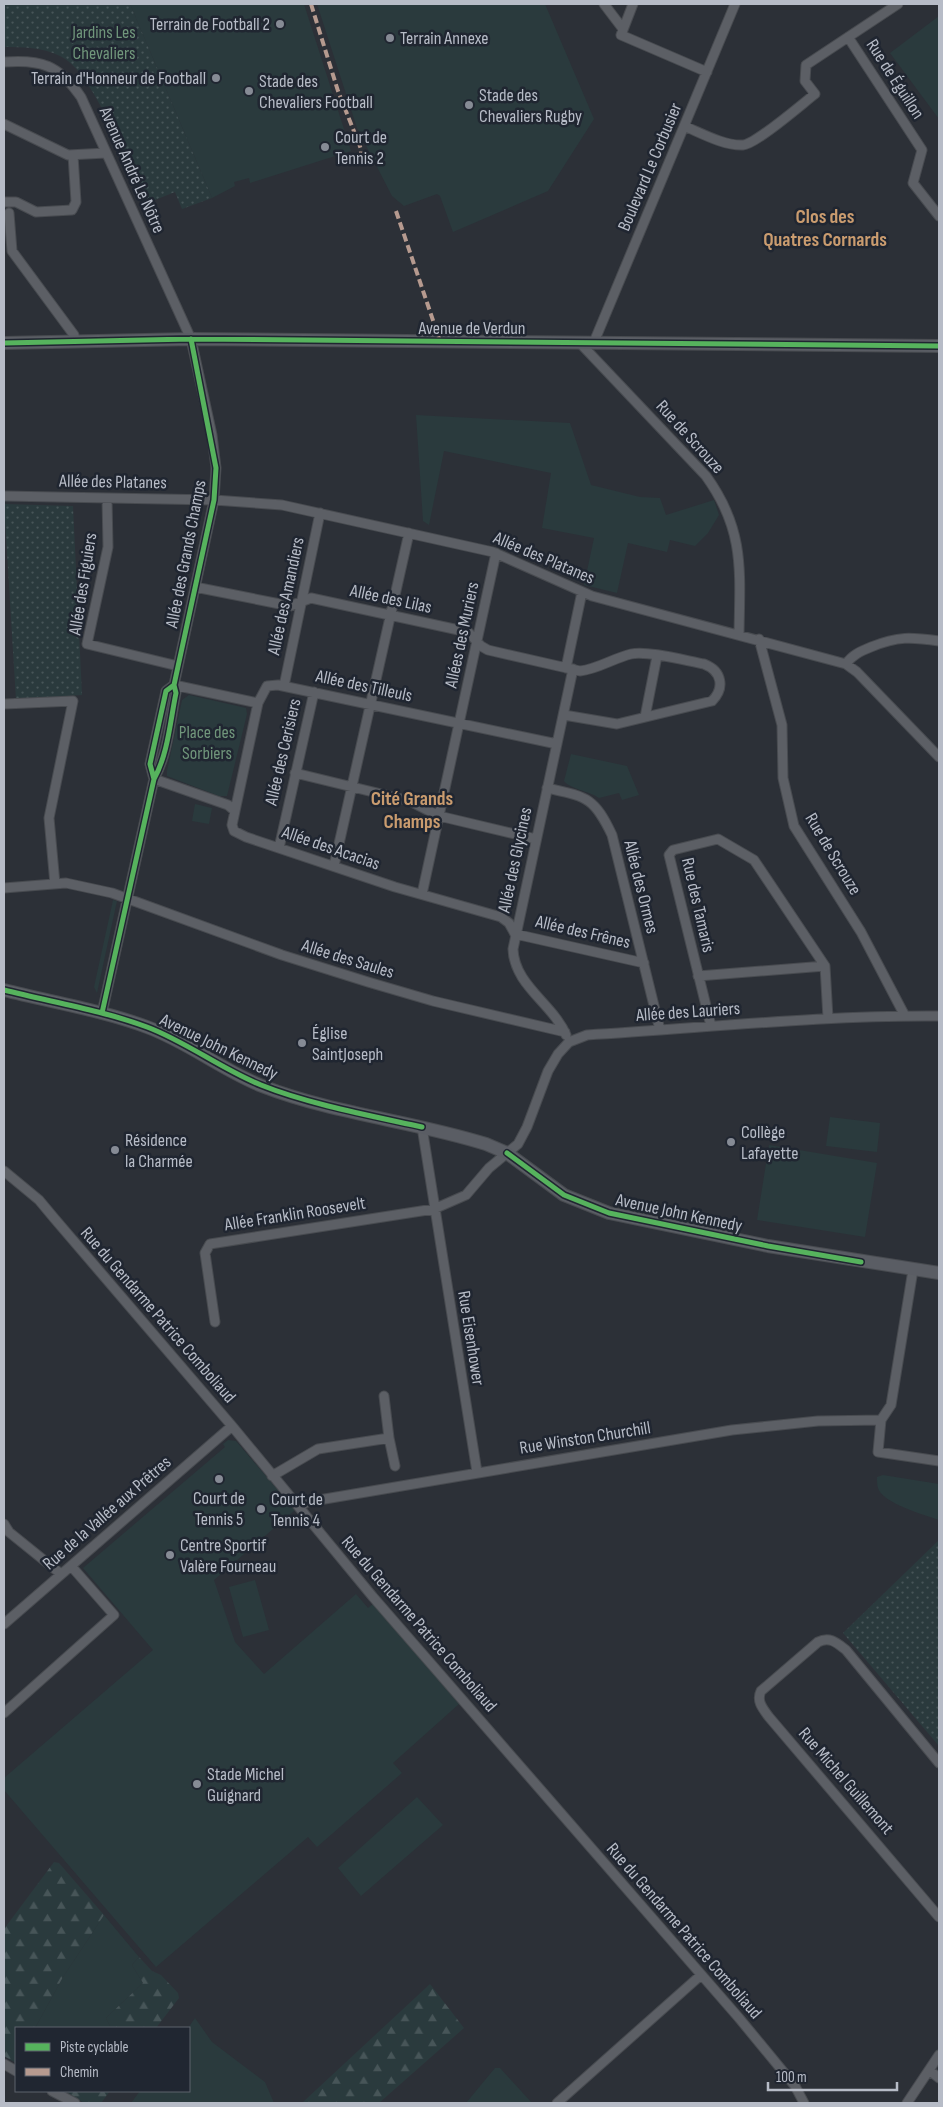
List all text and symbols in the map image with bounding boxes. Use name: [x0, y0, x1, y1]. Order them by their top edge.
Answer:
place label: Terrain de Football 2: [150, 14, 270, 35]
marker: Terrain de Football 2: [274, 18, 286, 30]
park label: Jardins Les Chevaliers: [71, 22, 136, 64]
place label: Terrain Annexe: [400, 28, 488, 49]
marker: Terrain Annexe: [384, 32, 396, 44]
street label: Rue de Éguillon: [861, 35, 929, 123]
place label: Terrain d'Honneur de Football: [31, 68, 206, 89]
place label: Stade des Chevaliers Football: [259, 71, 373, 113]
marker: Terrain d'Honneur de Football: [210, 72, 222, 84]
marker: Stade des Chevaliers Football: [243, 85, 255, 97]
place label: Stade des Chevaliers Rugby: [479, 85, 582, 127]
marker: Stade des Chevaliers Rugby: [463, 99, 475, 111]
street label: Boulevard Le Corbusier: [614, 100, 686, 234]
street label: Avenue André Le Nôtre: [94, 103, 169, 236]
place label: Court de Tennis 2: [335, 127, 387, 169]
marker: Court de Tennis 2: [319, 141, 331, 153]
district label: Clos des Quatres Cornards: [763, 205, 887, 252]
street label: Avenue de Verdun: [418, 318, 525, 339]
street label: Rue de Scrouze: [652, 396, 728, 478]
street label: Allée des Platanes: [58, 471, 167, 493]
street label: Allée des Grands Champs: [161, 478, 211, 631]
street label: Allée des Platanes: [489, 527, 598, 589]
street label: Allée des Figuiers: [64, 531, 101, 638]
street label: Allée des Amandiers: [263, 535, 309, 658]
street label: Allée des Lilas: [347, 580, 434, 618]
street label: Allées des Muriers: [440, 580, 483, 691]
street label: Allée des Tilleuls: [313, 665, 414, 706]
street label: Allée des Cerisiers: [260, 697, 305, 808]
park label: Place des Sorbiers: [179, 722, 235, 764]
district label: Cité Grands Champs: [371, 787, 454, 834]
street label: Allée des Glycines: [493, 805, 536, 916]
street label: Rue de Scrouze: [800, 809, 866, 899]
street label: Allée des Acacias: [278, 821, 383, 875]
street label: Allée des Ormes: [619, 837, 663, 936]
street label: Rue des Tamaris: [677, 856, 719, 954]
street label: Allée des Frênes: [533, 911, 632, 953]
street label: Allée des Saules: [298, 935, 397, 983]
street label: Allée des Lauriers: [634, 998, 741, 1026]
street label: Avenue John Kennedy: [156, 1009, 281, 1085]
place label: Église SaintJoseph: [312, 1023, 383, 1065]
marker: Église SaintJoseph: [296, 1037, 308, 1049]
place label: Collège Lafayette: [741, 1122, 798, 1164]
place label: Résidence la Charmée: [125, 1130, 193, 1172]
marker: Collège Lafayette: [725, 1136, 737, 1148]
marker: Résidence la Charmée: [109, 1144, 121, 1156]
street label: Avenue John Kennedy: [613, 1189, 744, 1237]
street label: Allée Franklin Roosevelt: [222, 1192, 367, 1236]
street label: Rue du Gendarme Patrice Comboliaud: [76, 1223, 240, 1407]
street label: Rue Eisenhower: [453, 1289, 489, 1387]
street label: Rue Winston Churchill: [518, 1417, 652, 1459]
street label: Rue de la Vallée aux Prêtres: [39, 1452, 175, 1574]
marker: Court de Tennis 5: [213, 1473, 225, 1485]
place label: Court de Tennis 5: [193, 1488, 245, 1530]
place label: Court de Tennis 4: [271, 1489, 323, 1531]
marker: Court de Tennis 4: [255, 1503, 267, 1515]
street label: Rue du Gendarme Patrice Comboliaud: [337, 1532, 501, 1716]
place label: Centre Sportif Valère Fourneau: [180, 1535, 276, 1577]
marker: Centre Sportif Valère Fourneau: [164, 1549, 176, 1561]
street label: Rue Michel Guillemont: [794, 1723, 898, 1839]
place label: Stade Michel Guignard: [207, 1764, 284, 1806]
marker: Stade Michel Guignard: [191, 1778, 203, 1790]
street label: Rue du Gendarme Patrice Comboliaud: [602, 1839, 766, 2023]
legend: [15, 2027, 190, 2092]
text: Piste cyclable: [60, 2038, 129, 2057]
scale bar: [768, 2060, 897, 2092]
text: Chemin: [60, 2063, 99, 2082]
text: 100 m: [776, 2068, 807, 2087]

